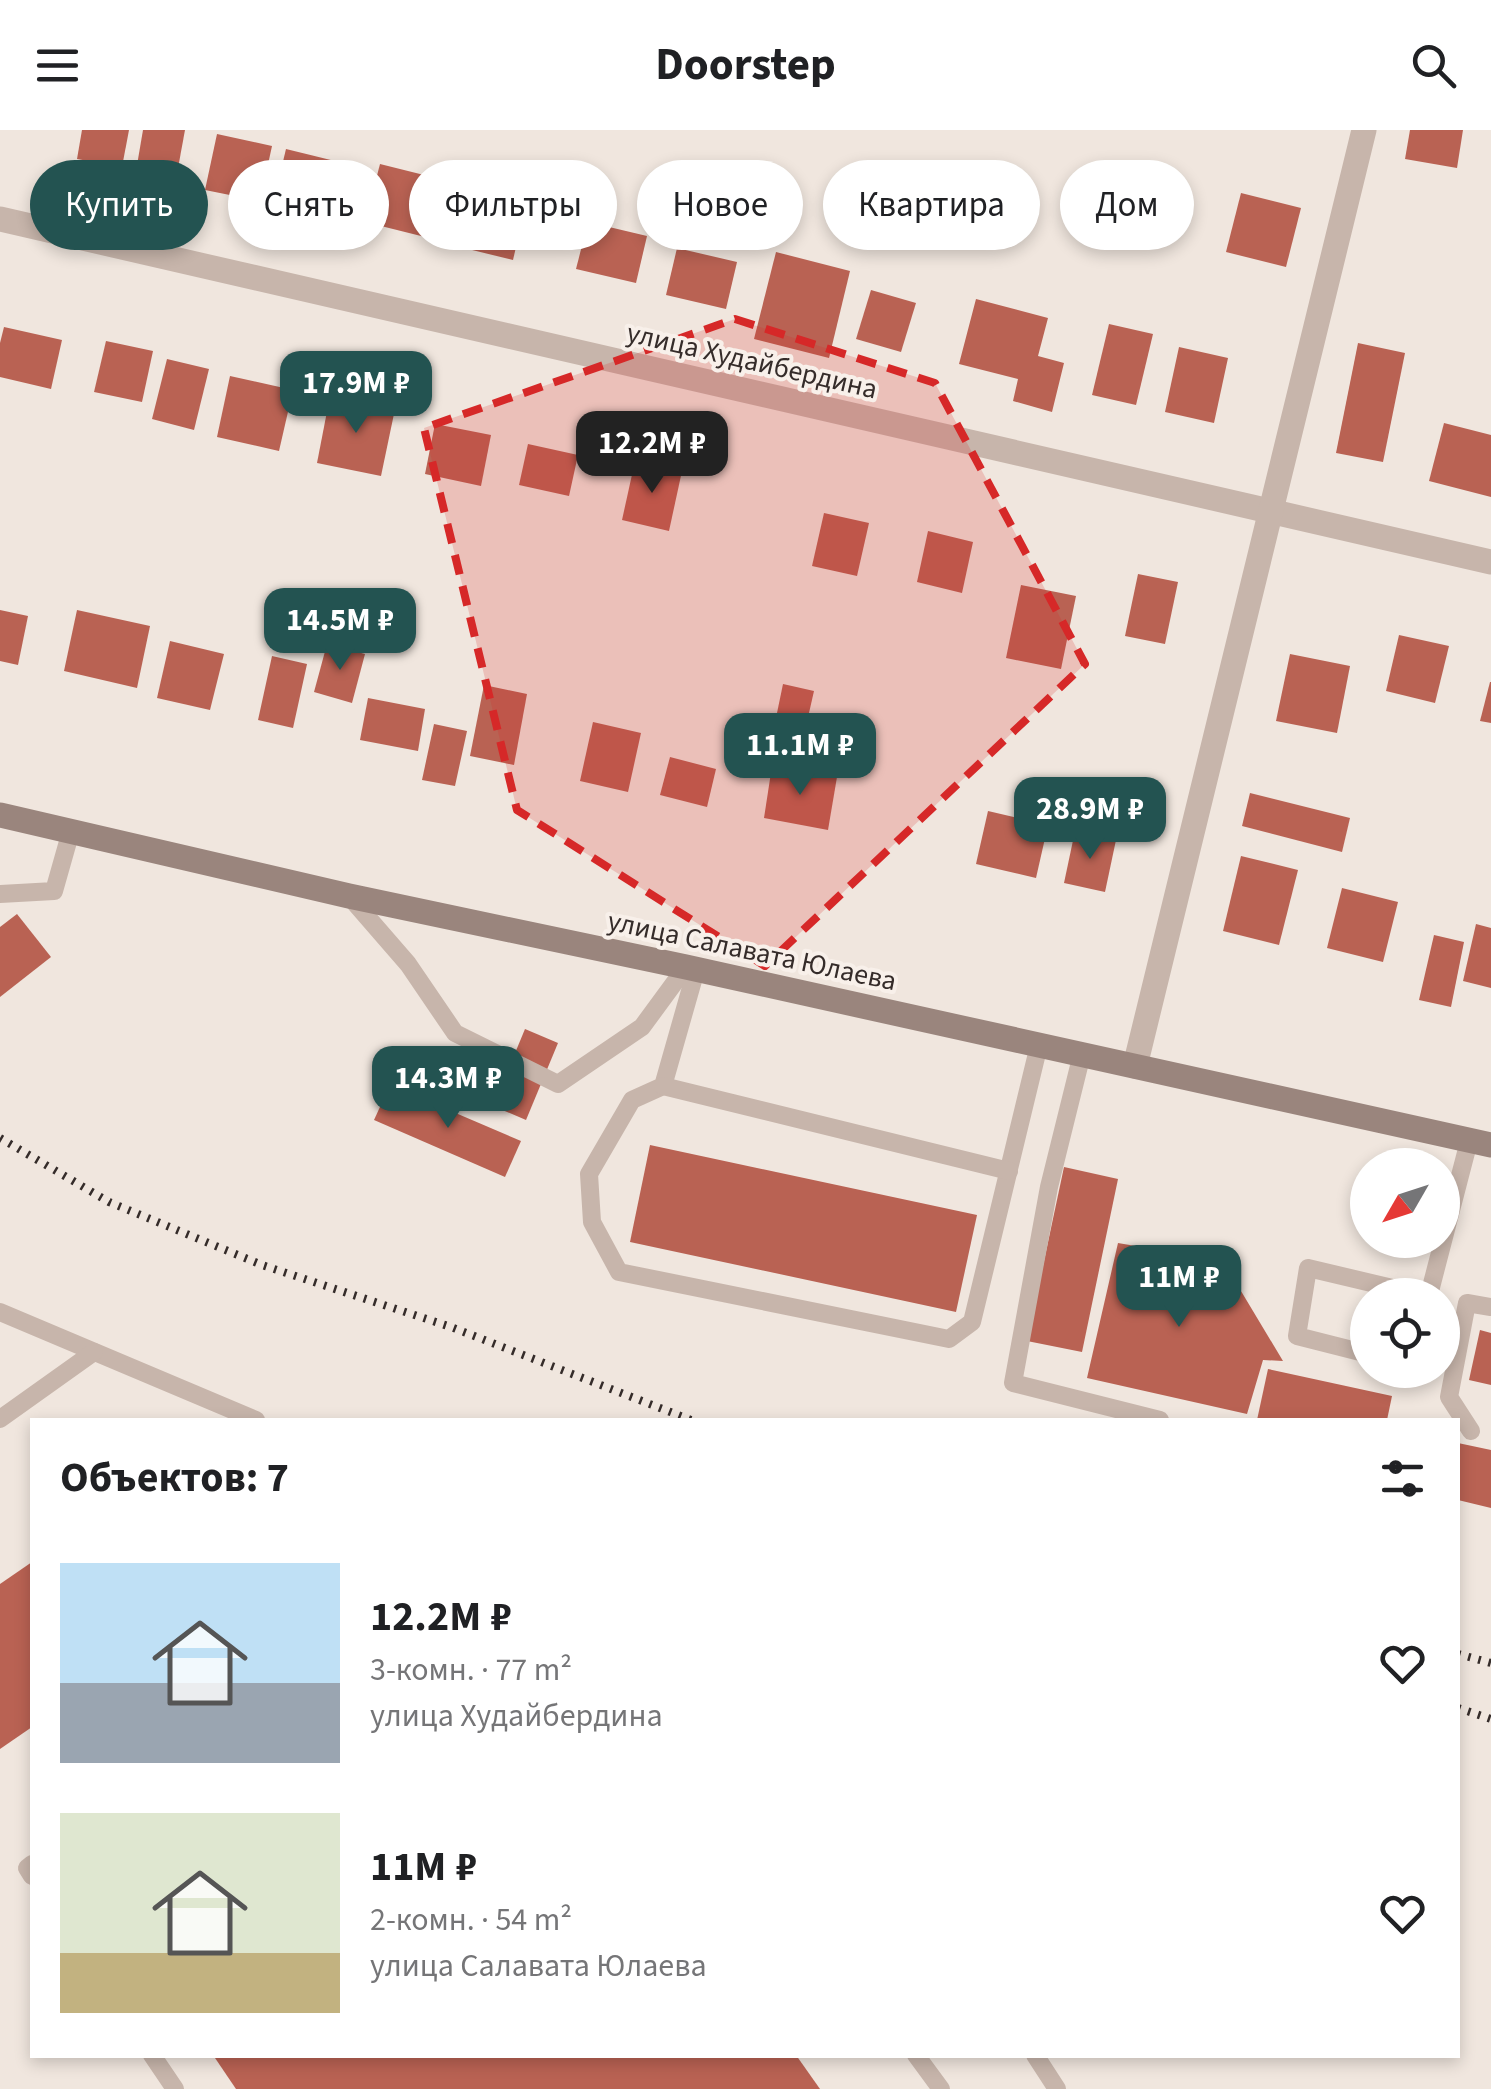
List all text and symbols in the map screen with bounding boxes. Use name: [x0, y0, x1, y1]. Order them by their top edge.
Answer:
text: Doorstep: [655, 33, 836, 97]
icon: menu: [30, 38, 85, 93]
icon: search: [1406, 38, 1461, 93]
chip: Купить: [30, 160, 208, 250]
chip: Снять: [228, 160, 389, 250]
chip: Фильтры: [409, 160, 617, 250]
chip: Новое: [637, 160, 803, 250]
chip: Квартира: [823, 160, 1040, 250]
chip: Дом: [1060, 160, 1194, 250]
street label: улица Худайбердина: [623, 313, 881, 409]
pin: 17.9M ₽: [264, 351, 448, 436]
text: 17.9M ₽: [302, 360, 410, 406]
pin: 12.2M ₽: [560, 411, 744, 496]
text: 12.2M ₽: [598, 420, 706, 466]
pin: 14.5M ₽: [248, 588, 432, 673]
text: 14.5M ₽: [286, 597, 394, 643]
pin: 11.1M ₽: [708, 713, 892, 798]
text: 11.1M ₽: [746, 722, 854, 768]
pin: 28.9M ₽: [998, 777, 1182, 862]
text: 28.9M ₽: [1036, 786, 1144, 832]
street label: улица Салавата Юлаева: [604, 901, 900, 1001]
pin: 14.3M ₽: [356, 1046, 540, 1131]
text: 14.3M ₽: [394, 1055, 502, 1101]
north arrow: [1350, 1148, 1460, 1258]
map controls: [1350, 1148, 1460, 1388]
pin: 11M ₽: [1109, 1245, 1249, 1330]
text: 11M ₽: [1138, 1254, 1220, 1300]
button: locate: [1350, 1278, 1460, 1388]
text: Объектов: 7: [60, 1448, 289, 1508]
icon: filters: [1375, 1451, 1430, 1506]
text: 12.2M ₽: [370, 1587, 512, 1647]
icon: home: [140, 1603, 260, 1723]
icon: heart: [1375, 1636, 1430, 1691]
text: 3-комн. · 77 m²: [370, 1647, 572, 1693]
text: улица Худайбердина: [370, 1693, 663, 1739]
text: 11M ₽: [370, 1837, 477, 1897]
icon: home: [140, 1853, 260, 1973]
icon: heart: [1375, 1886, 1430, 1941]
text: 2-комн. · 54 m²: [370, 1897, 572, 1943]
text: улица Салавата Юлаева: [370, 1943, 707, 1989]

